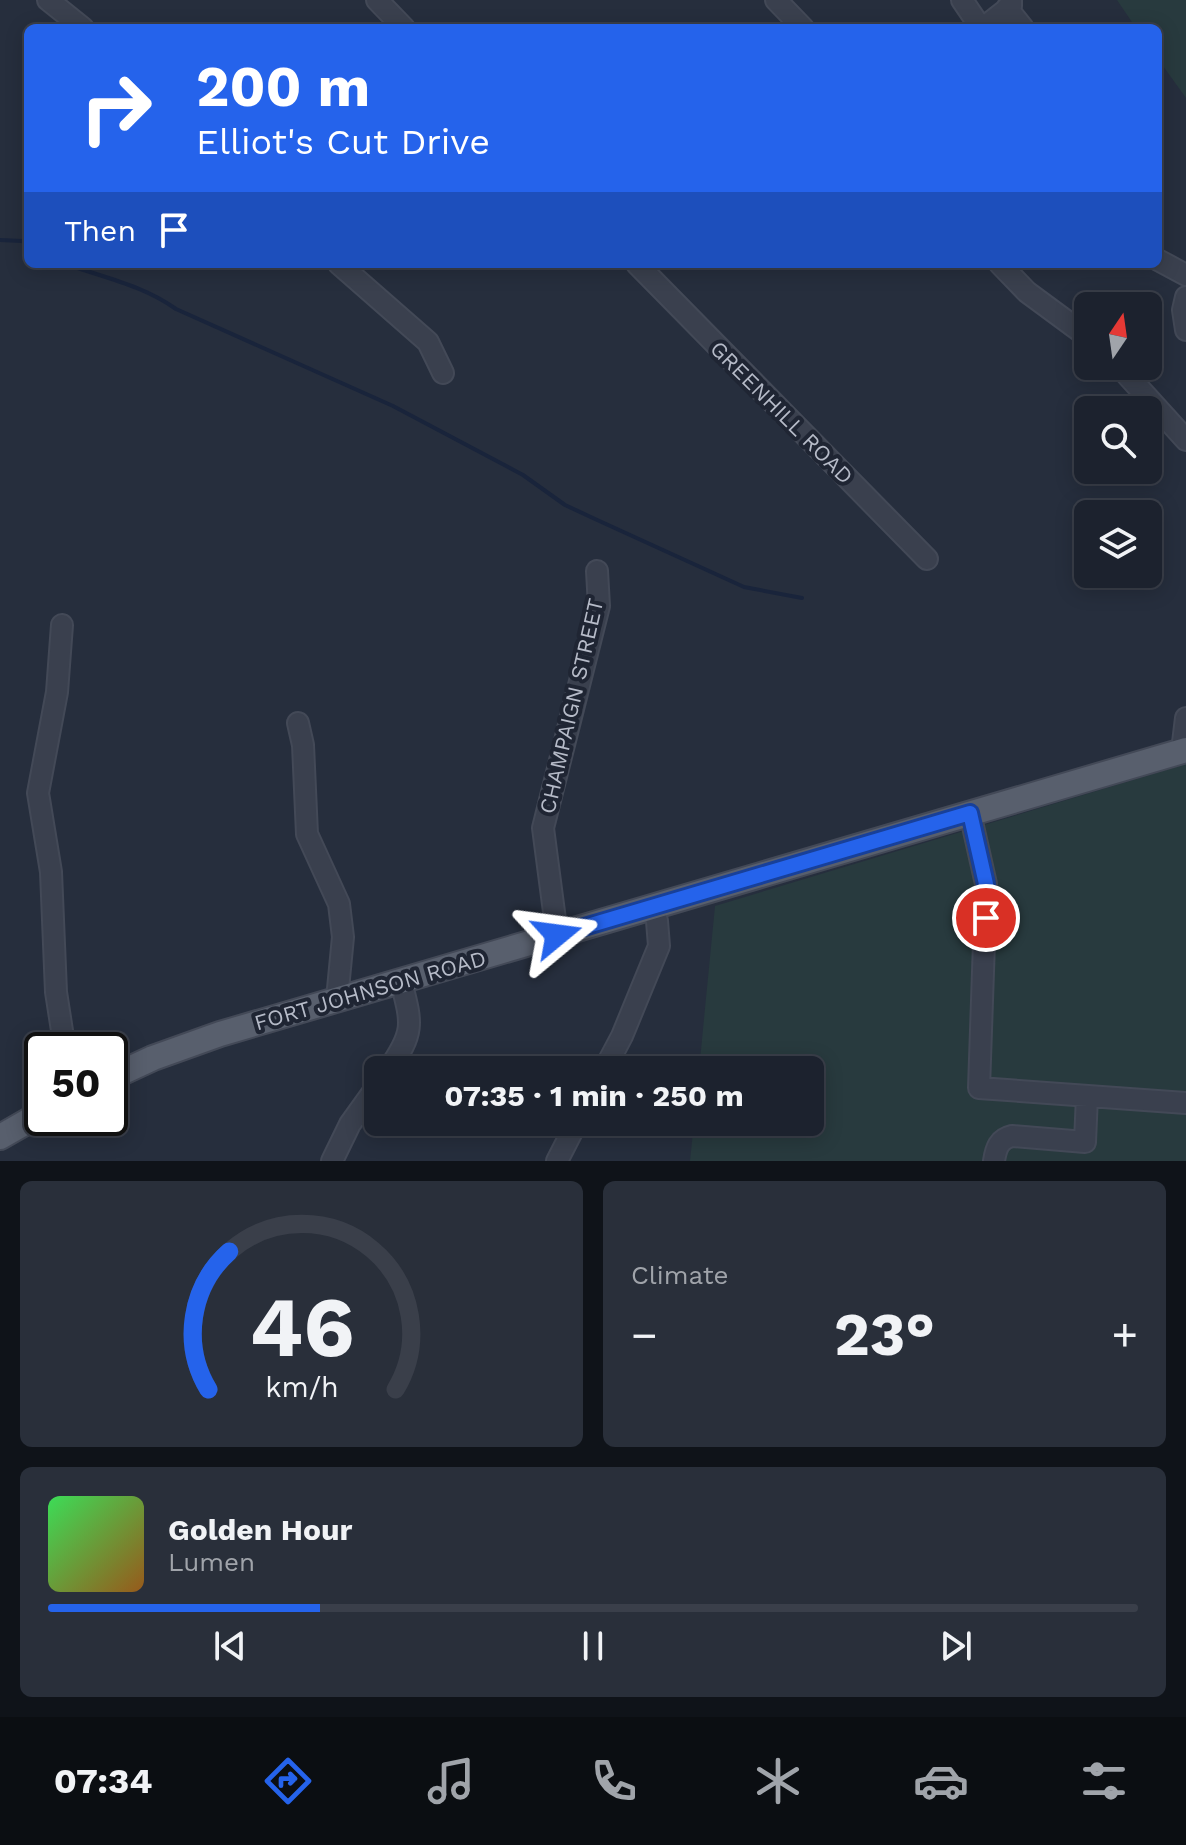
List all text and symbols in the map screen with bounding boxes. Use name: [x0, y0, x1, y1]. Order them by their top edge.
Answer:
text: 200 m: [196, 54, 370, 120]
icon: right: [64, 56, 168, 160]
text: Elliot's Cut Drive: [196, 121, 490, 163]
icon: arrive: [152, 208, 196, 252]
text: Then: [64, 213, 136, 248]
north arrow: [1074, 292, 1162, 380]
map controls: [1074, 292, 1162, 588]
street label: GREENHILL ROAD: [705, 336, 858, 489]
button: search: [1074, 396, 1162, 484]
button: layers: [1074, 500, 1162, 588]
street label: CHAMPAIGN STREET: [535, 596, 608, 816]
pin: [952, 884, 1020, 952]
position arrow: [515, 893, 599, 977]
icon: arrive: [964, 896, 1008, 940]
street label: FORT JOHNSON ROAD: [251, 945, 489, 1036]
speed limit sign: 50: [24, 1032, 128, 1136]
text: 07:35 · 1 min · 250 m: [444, 1078, 744, 1113]
text: Climate: [631, 1260, 729, 1290]
text: 46: [249, 1279, 354, 1376]
text: 23°: [834, 1299, 935, 1370]
text: −: [631, 1309, 658, 1361]
text: +: [1111, 1309, 1138, 1361]
text: km/h: [265, 1370, 338, 1404]
text: Golden Hour: [168, 1512, 352, 1547]
text: Lumen: [168, 1547, 255, 1577]
icon: previous: [208, 1624, 252, 1668]
icon: pause: [571, 1624, 615, 1668]
icon: next: [934, 1624, 978, 1668]
icon: directions: [260, 1753, 316, 1809]
icon: music: [423, 1753, 479, 1809]
icon: phone: [586, 1753, 642, 1809]
icon: climate: [750, 1753, 806, 1809]
icon: car: [913, 1753, 969, 1809]
icon: filters: [1076, 1753, 1132, 1809]
text: 07:34: [54, 1760, 153, 1802]

